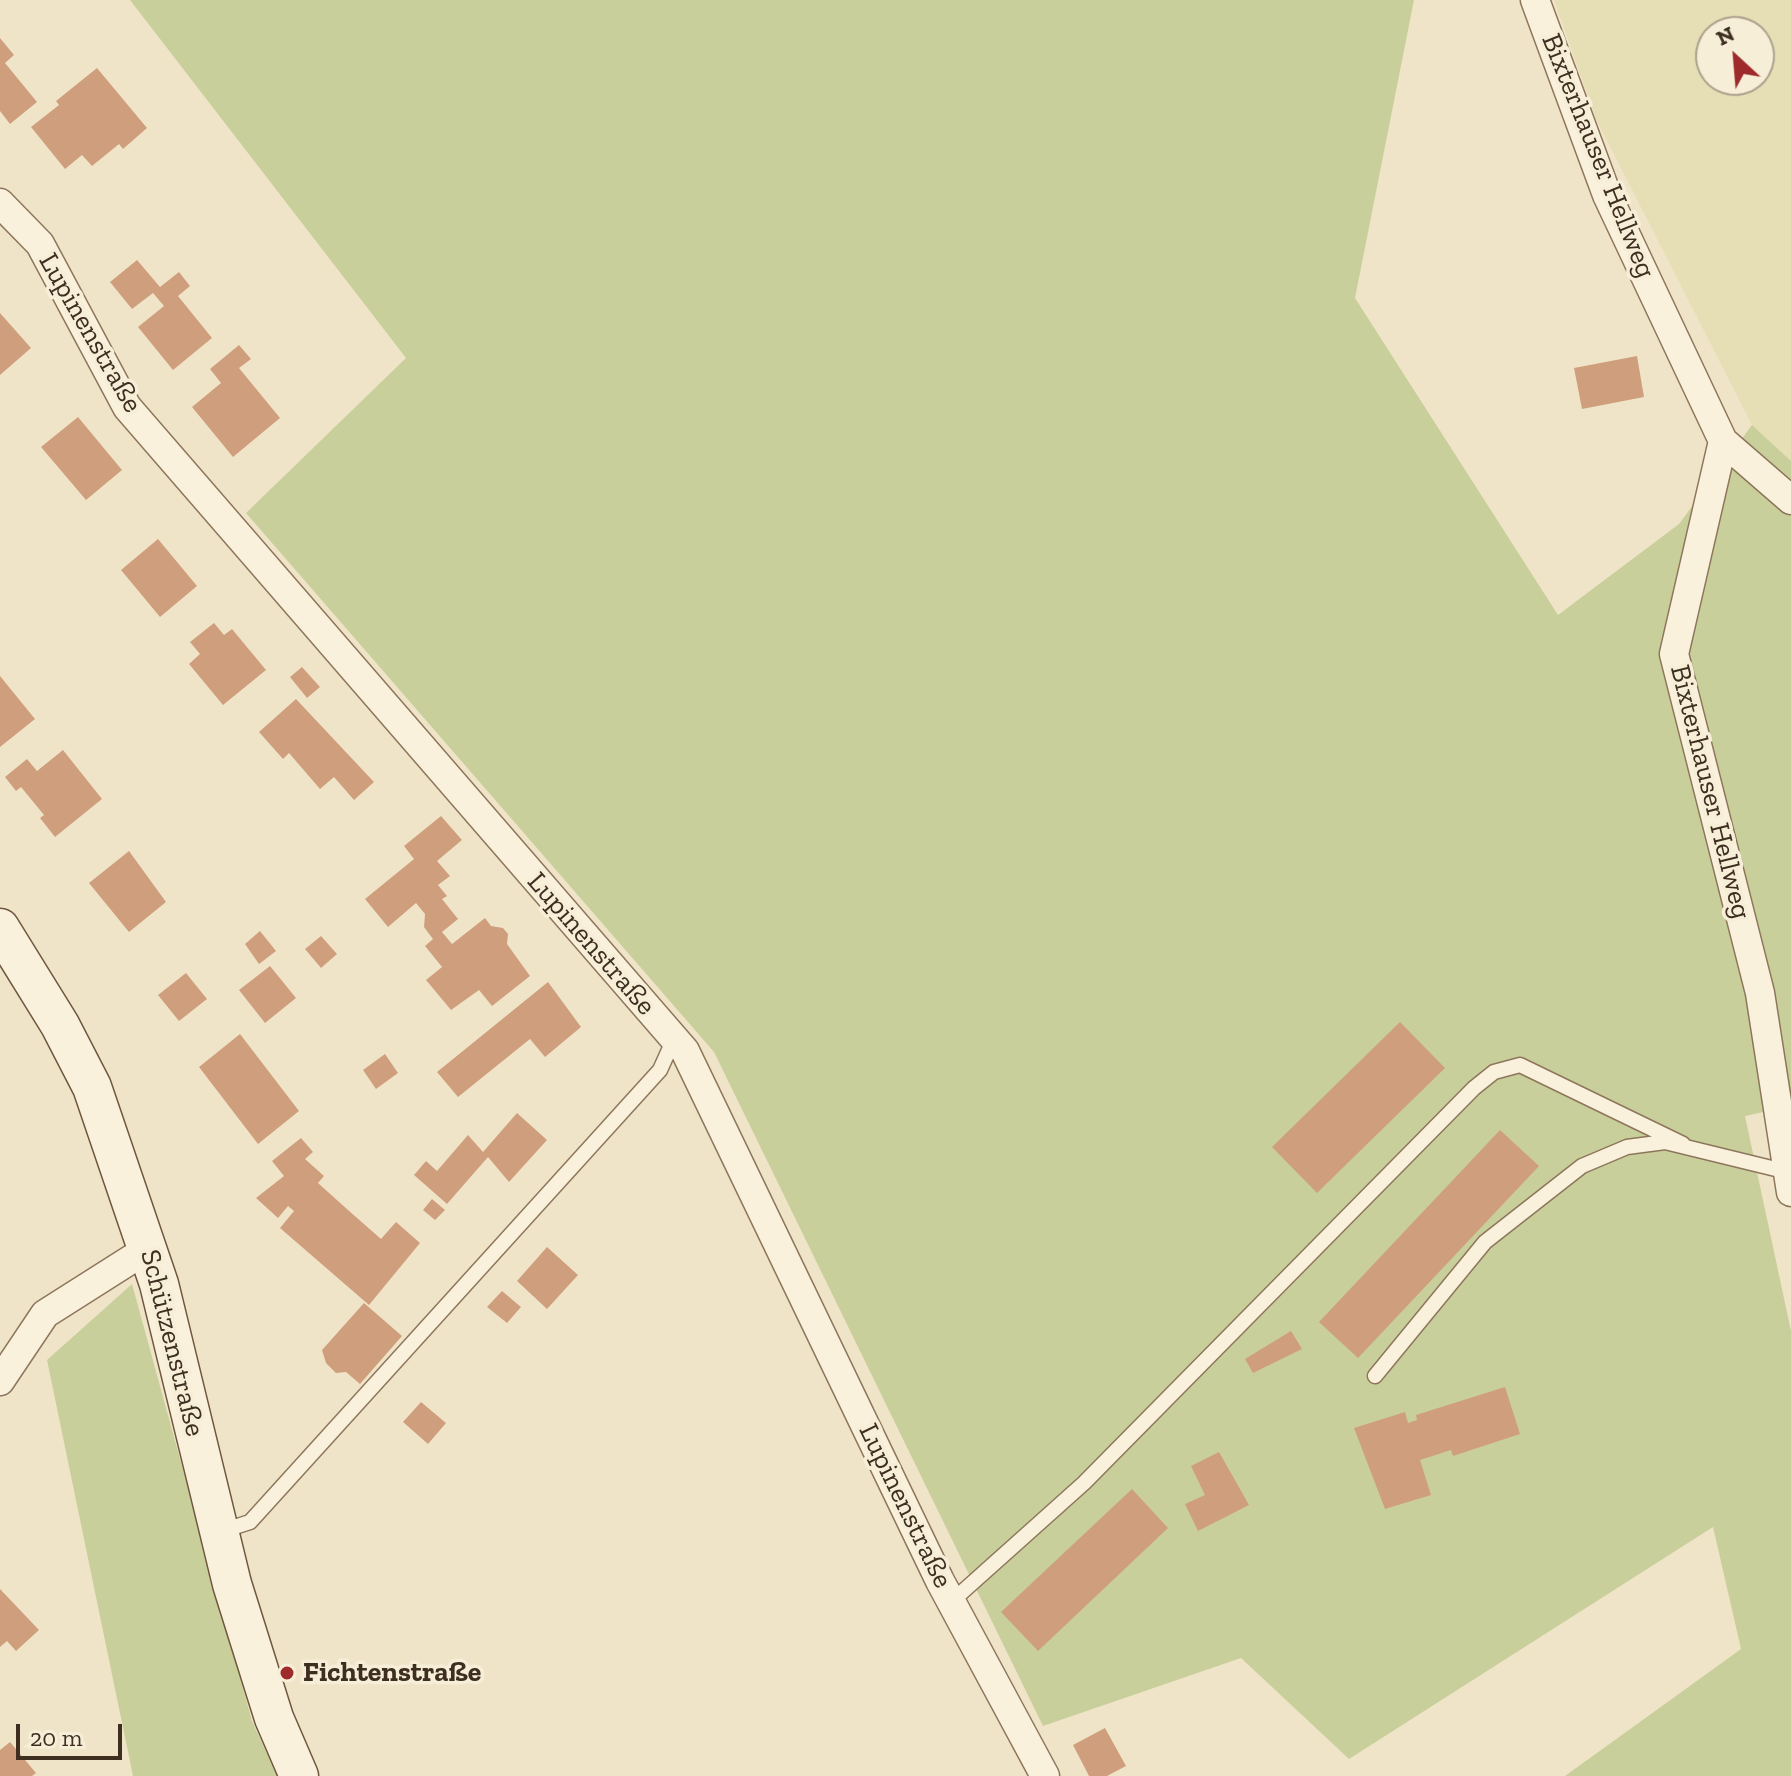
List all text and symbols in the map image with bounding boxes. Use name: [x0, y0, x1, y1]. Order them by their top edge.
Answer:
north arrow: [1695, 16, 1775, 96]
text: N: [1712, 20, 1739, 52]
street label: Bixterhauser Hellweg: [1534, 29, 1662, 283]
street label: Lupinenstraße: [31, 247, 149, 419]
street label: Bixterhauser Hellweg: [1662, 661, 1758, 923]
street label: Lupinenstraße: [520, 866, 662, 1022]
street label: Schützenstraße: [133, 1246, 211, 1440]
street label: Lupinenstraße: [851, 1418, 959, 1594]
place label: Fichtenstraße: [303, 1656, 481, 1690]
marker: Fichtenstraße: [278, 1664, 296, 1682]
scale bar: [20, 1708, 126, 1758]
text: 20 m: [30, 1723, 82, 1752]

